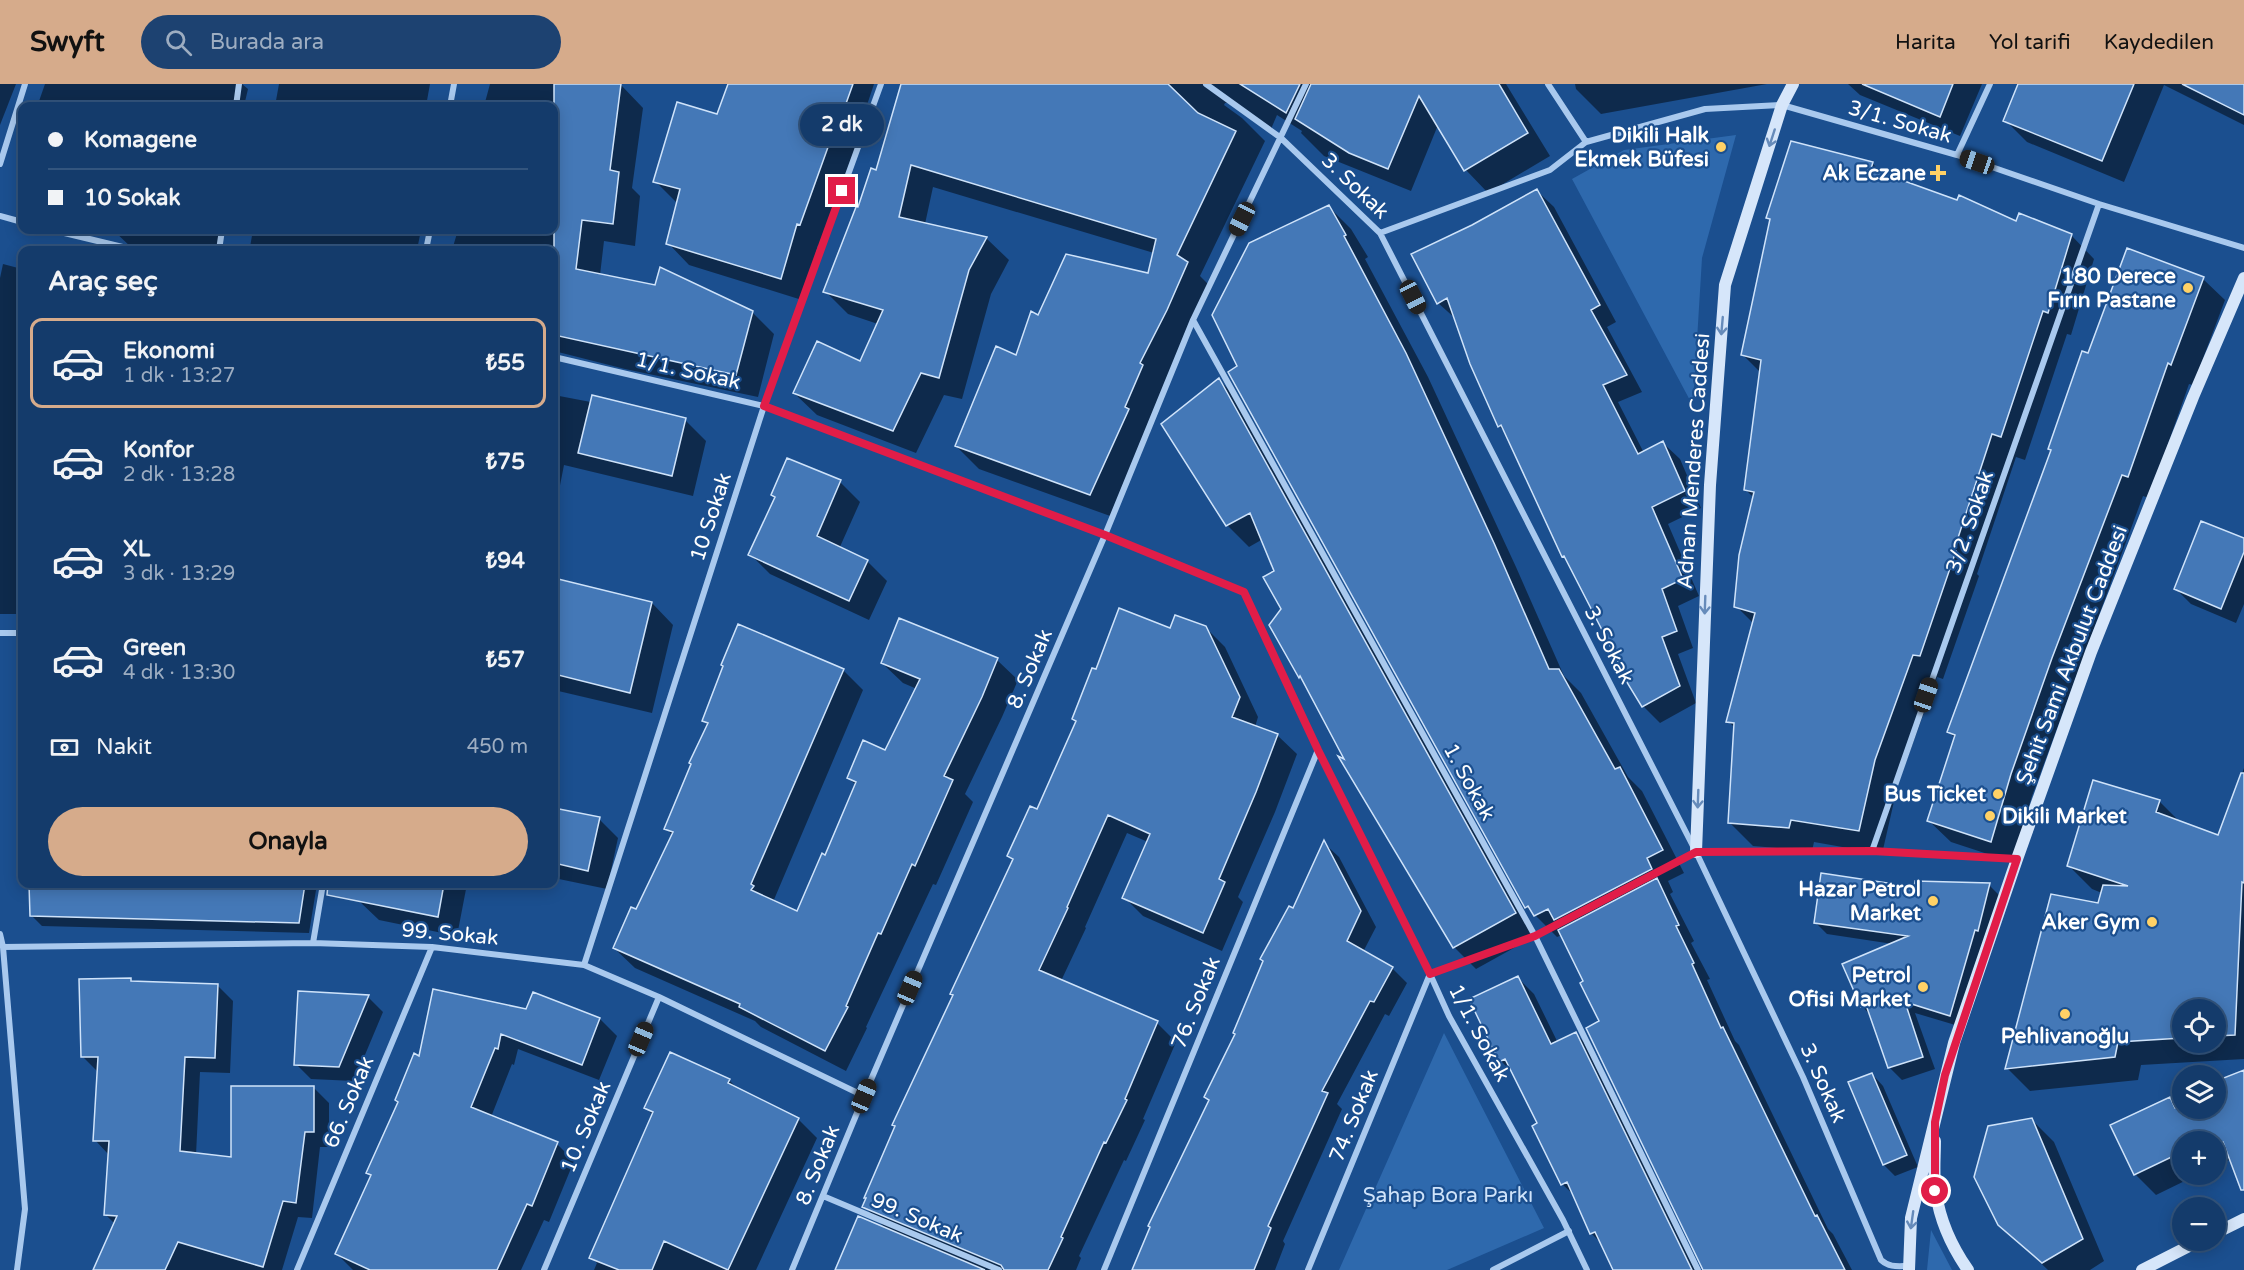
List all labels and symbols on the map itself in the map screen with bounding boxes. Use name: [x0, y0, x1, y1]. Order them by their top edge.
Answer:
street label: 3/1. Sokak: [1845, 95, 1955, 149]
callout: 2 dk: [800, 104, 884, 146]
place label: Dikili Halk Ekmek Büfesi: [1574, 123, 1710, 172]
one-way arrow: [1766, 128, 1777, 147]
marker: Dikili Halk Ekmek Büfesi: [1714, 140, 1728, 154]
street label: 3. Sokak: [1316, 148, 1394, 224]
car: [1957, 148, 1997, 176]
place label: Ak Eczane: [1822, 161, 1926, 186]
marker: Ak Eczane: [1931, 166, 1945, 180]
route end: [828, 177, 855, 204]
car: [1226, 199, 1258, 239]
place label: 180 Derece Fırın Pastane: [2047, 264, 2176, 313]
car: [1397, 277, 1429, 317]
marker: 180 Derece Fırın Pastane: [2181, 281, 2195, 295]
one-way arrow: [1716, 316, 1727, 336]
street label: Adnan Menderes Caddesi: [1673, 332, 1715, 590]
street label: 1/1. Sokak: [633, 347, 743, 395]
street label: 3/2. Sokak: [1941, 467, 1999, 577]
street label: 10 Sokak: [685, 469, 737, 565]
street label: Şehit Sami Akbulut Caddesi: [2011, 522, 2133, 788]
one-way arrow: [1700, 594, 1711, 614]
street label: 3. Sokak: [1579, 602, 1639, 688]
street label: 8. Sokak: [1002, 625, 1058, 713]
car: [1912, 675, 1940, 715]
street label: 1. Sokak: [1438, 739, 1500, 825]
place label: Bus Ticket: [1884, 782, 1986, 807]
marker: Bus Ticket: [1991, 787, 2005, 801]
one-way arrow: [1692, 789, 1703, 809]
place label: Dikili Market: [2002, 804, 2127, 829]
marker: Dikili Market: [1983, 809, 1997, 823]
place label: Hazar Petrol Market: [1798, 877, 1921, 926]
marker: Hazar Petrol Market: [1926, 894, 1940, 908]
place label: Aker Gym: [2041, 910, 2140, 935]
marker: Aker Gym: [2145, 915, 2159, 929]
street label: 99. Sokak: [400, 917, 500, 951]
street label: 76. Sokak: [1166, 953, 1226, 1053]
place label: Petrol Ofisi Market: [1789, 963, 1911, 1012]
car: [895, 968, 925, 1008]
street label: 1/1. Sokak: [1443, 980, 1515, 1086]
marker: Petrol Ofisi Market: [1916, 980, 1930, 994]
marker: Pehlivanoğlu: [2058, 1007, 2072, 1021]
car: [626, 1019, 656, 1059]
place label: Pehlivanoğlu: [2001, 1024, 2129, 1049]
street label: 3. Sokak: [1794, 1039, 1852, 1127]
street label: 66. Sokak: [318, 1052, 380, 1152]
street label: 74. Sokak: [1324, 1066, 1384, 1166]
car: [849, 1076, 879, 1116]
street label: 10. Sokak: [555, 1077, 617, 1177]
street label: 8. Sokak: [791, 1121, 845, 1209]
route start: [1921, 1177, 1948, 1204]
park label: Şahap Bora Parkı: [1363, 1183, 1533, 1208]
street label: 99. Sokak: [867, 1187, 967, 1249]
one-way arrow: [1906, 1209, 1917, 1229]

